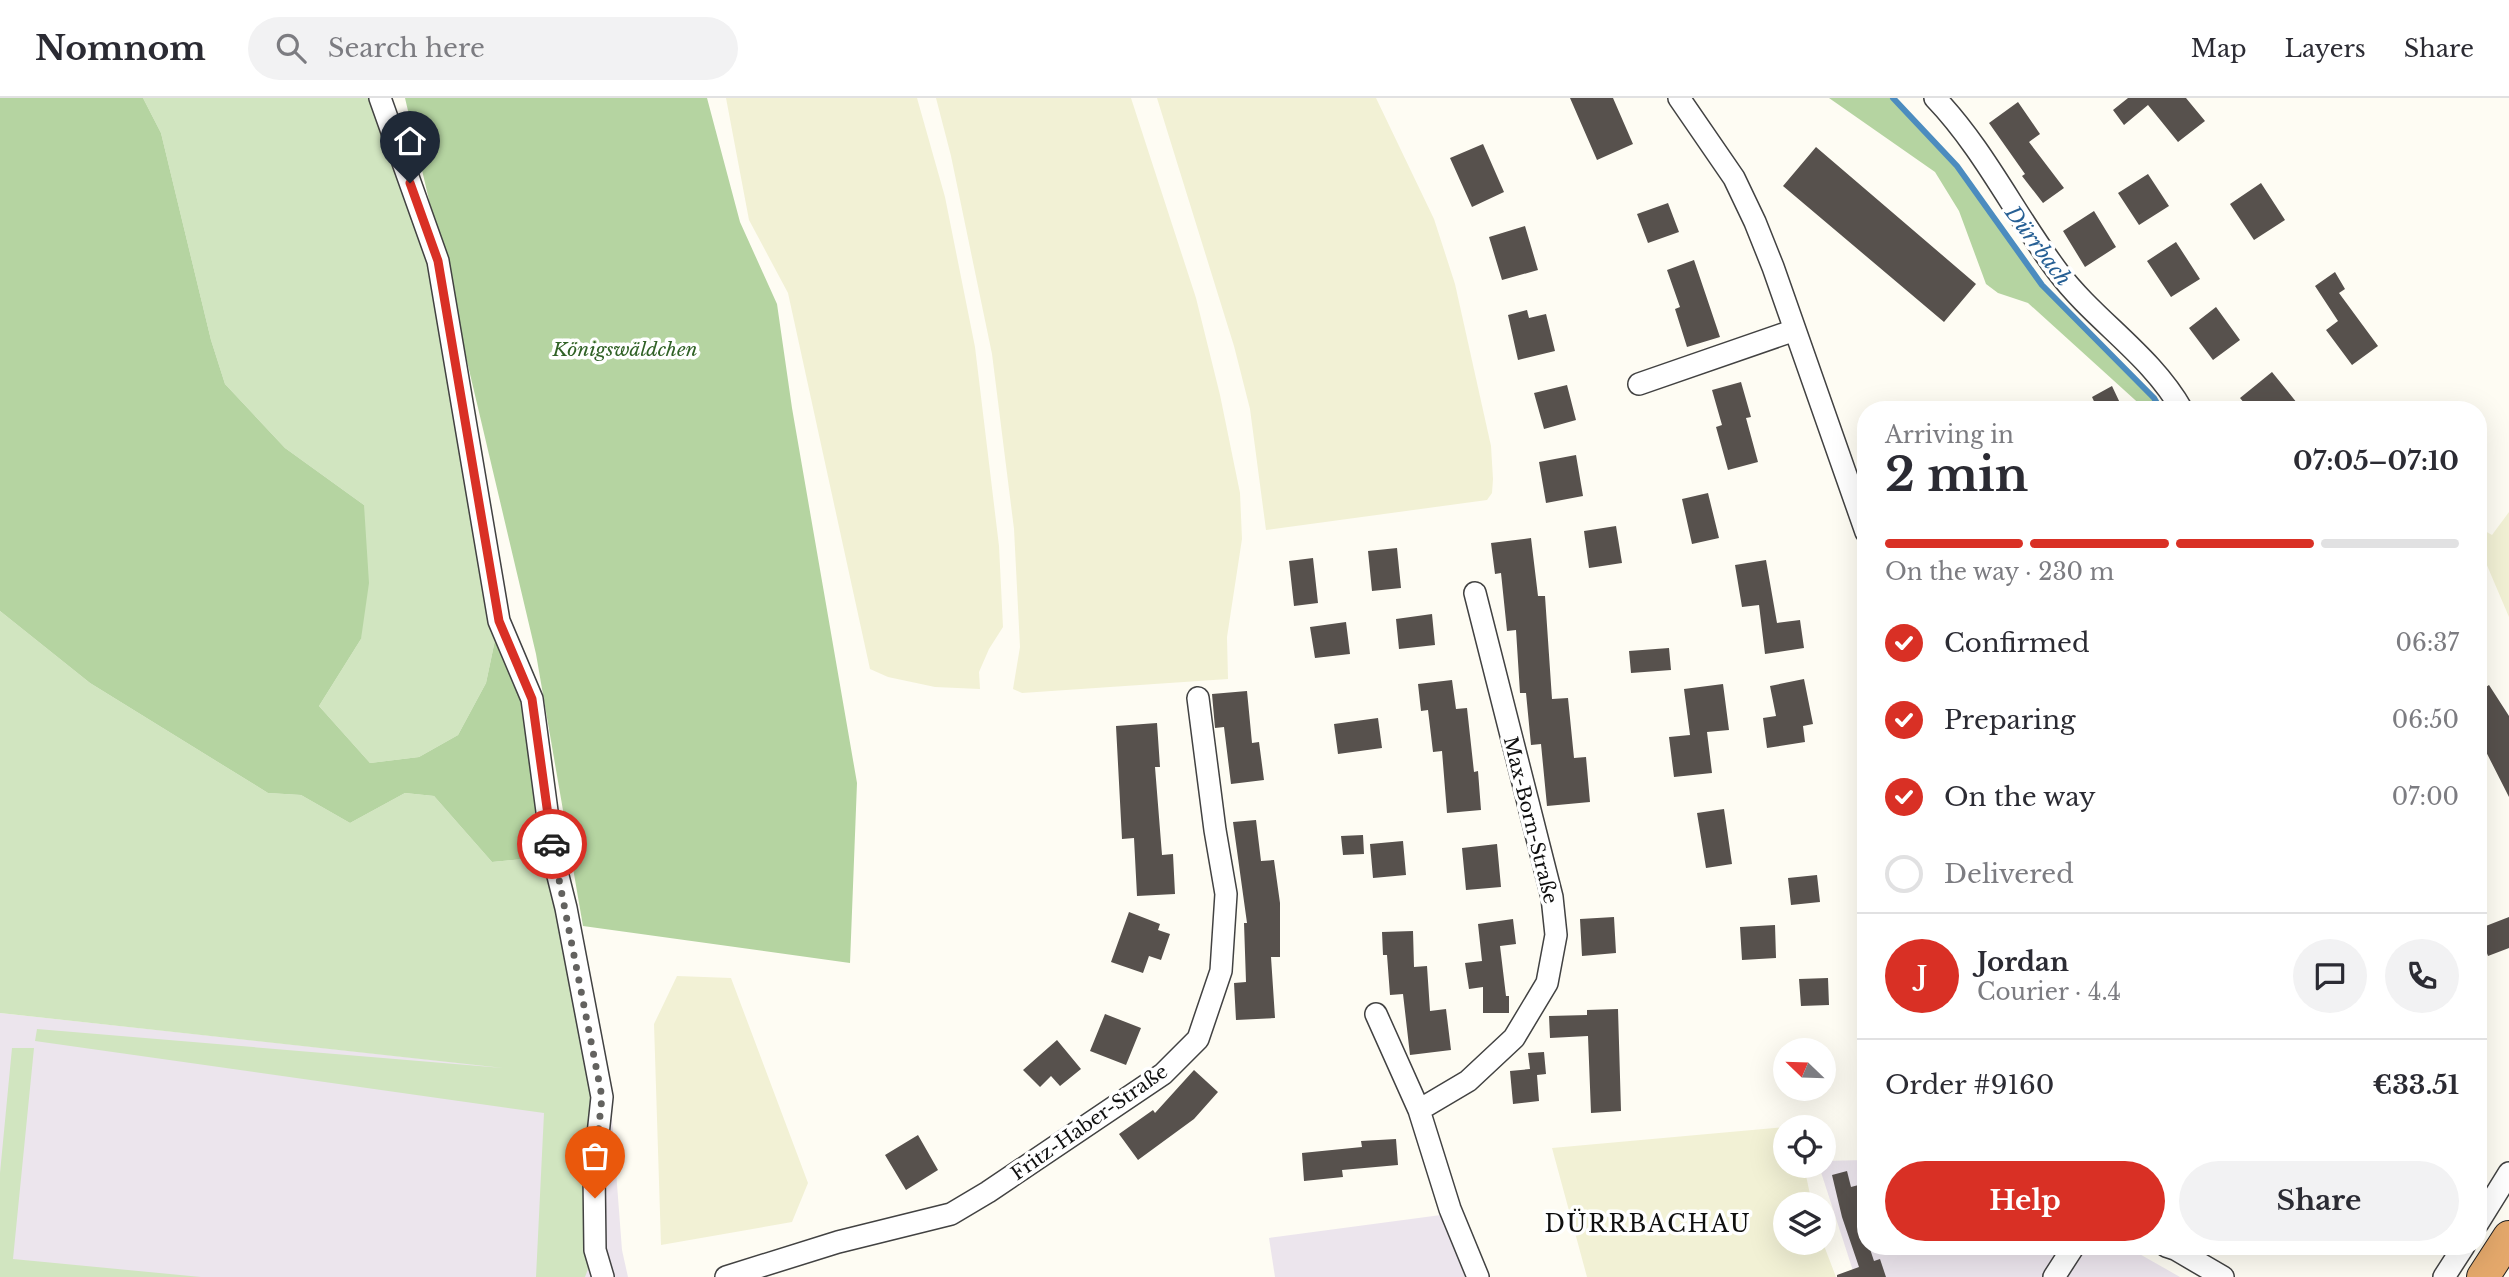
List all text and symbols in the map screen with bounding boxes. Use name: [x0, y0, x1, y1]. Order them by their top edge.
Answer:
search box: [248, 17, 738, 80]
text: Nomnom: [35, 28, 206, 69]
icon: search: [272, 29, 310, 67]
text: Search here: [328, 32, 485, 64]
text: Map: [2191, 34, 2247, 63]
text: Layers: [2285, 34, 2366, 63]
text: Share: [2404, 34, 2474, 63]
pin: [380, 111, 440, 183]
icon: home: [391, 122, 429, 160]
water label: Dürrbach: [1999, 200, 2077, 291]
park label: Königswäldchen: [551, 338, 698, 361]
text: Arriving in: [1885, 421, 2014, 449]
text: 07:05–07:10: [2293, 445, 2459, 477]
text: 2 min: [1885, 446, 2028, 503]
text: On the way · 230 m: [1885, 558, 2114, 586]
icon: check: [1885, 624, 1923, 662]
text: Confirmed: [1944, 627, 2089, 659]
text: 06:37: [2396, 629, 2459, 657]
icon: check: [1885, 701, 1923, 739]
text: Preparing: [1944, 704, 2076, 736]
text: 06:50: [2392, 706, 2459, 734]
street label: Max-Born-Straße: [1499, 734, 1562, 906]
icon: check: [1885, 778, 1923, 816]
text: On the way: [1944, 781, 2096, 813]
text: 07:00: [2392, 783, 2459, 811]
courier: [517, 809, 587, 879]
icon: car: [533, 825, 571, 863]
text: Delivered: [1944, 858, 2074, 890]
button: chat: [2293, 939, 2367, 1013]
button: phone: [2385, 939, 2459, 1013]
text: Jordan: [1977, 946, 2069, 978]
text: J: [1917, 960, 1927, 992]
text: Courier · 4.4: [1977, 978, 2121, 1006]
north arrow: [1773, 1038, 1836, 1101]
map controls: [1773, 1038, 1836, 1255]
street label: Fritz-Haber-Straße: [1007, 1060, 1172, 1185]
text: Order #9160: [1885, 1069, 2054, 1101]
text: €33.51: [2372, 1069, 2459, 1101]
button: locate: [1773, 1115, 1836, 1178]
pin: [565, 1126, 625, 1198]
icon: bag: [576, 1137, 614, 1175]
button: Help: [1885, 1161, 2165, 1241]
button: Share: [2179, 1161, 2459, 1241]
button: layers: [1773, 1192, 1836, 1255]
district label: DÜRRBACHAU: [1544, 1208, 1752, 1238]

